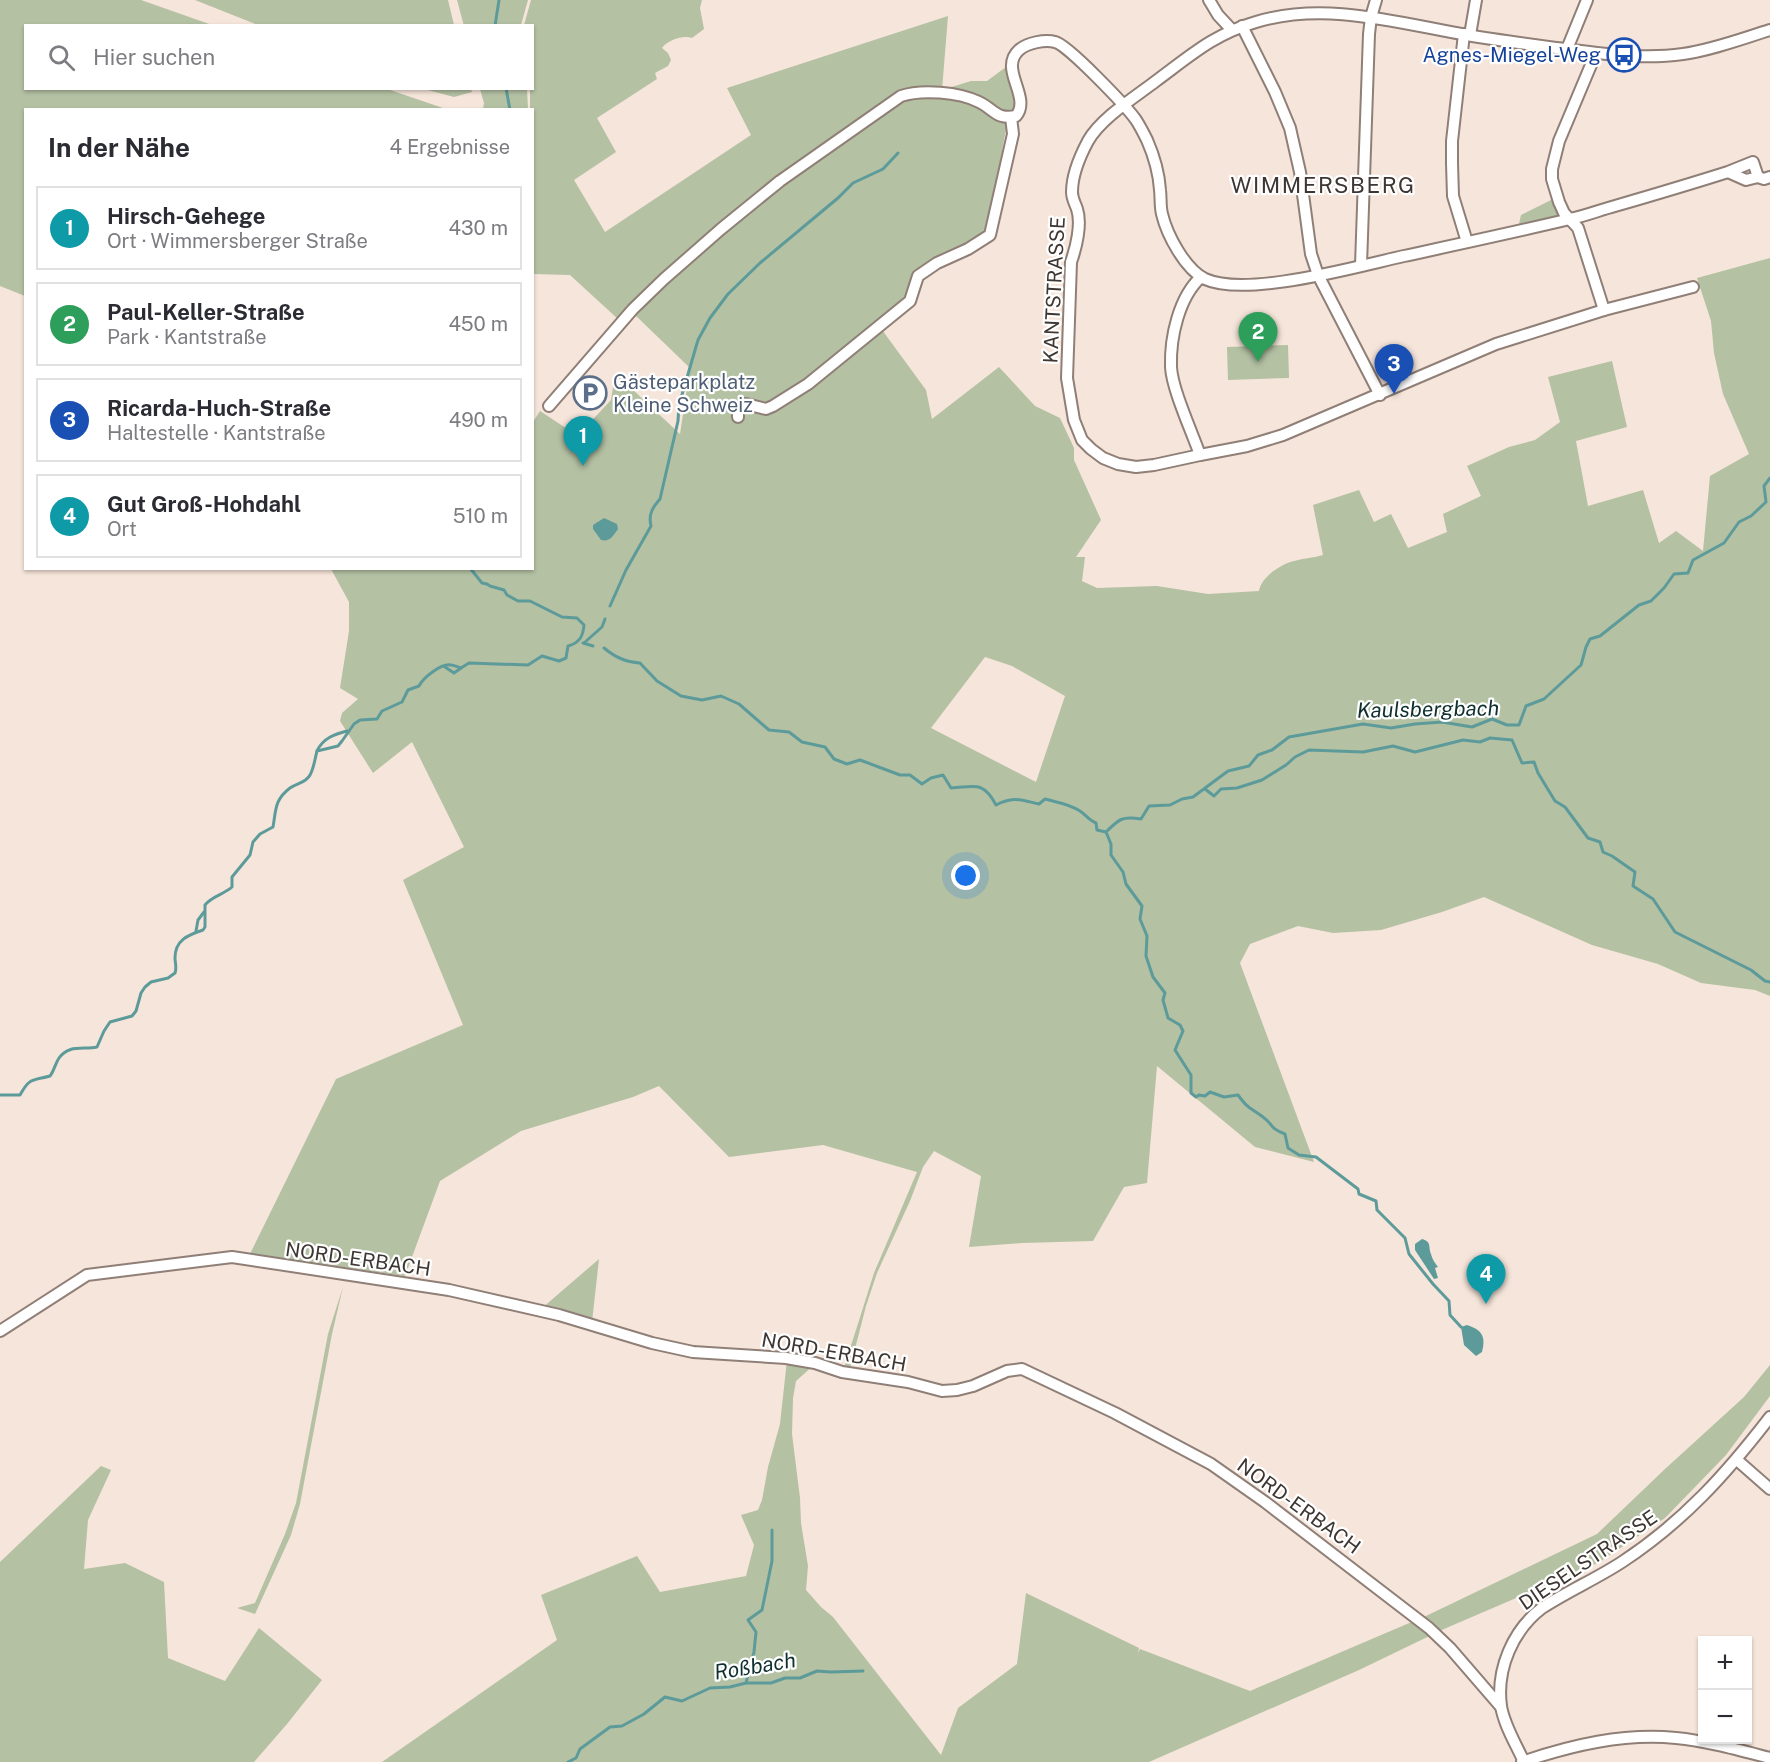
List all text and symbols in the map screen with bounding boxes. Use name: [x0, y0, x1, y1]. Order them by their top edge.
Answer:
search box: [24, 24, 534, 90]
bus stop icon: Agnes-Miegel-Weg: [1606, 37, 1642, 73]
icon: search: [45, 41, 78, 74]
place label: Agnes-Miegel-Weg: [1423, 43, 1601, 67]
text: Hier suchen: [93, 44, 215, 70]
text: In der Nähe: [48, 132, 190, 163]
text: 4 Ergebnisse: [390, 135, 510, 159]
district label: WIMMERSBERG: [1230, 172, 1416, 198]
text: Hirsch-Gehege: [107, 203, 265, 229]
text: 1: [65, 216, 74, 240]
text: 430 m: [449, 216, 508, 240]
street label: KANTSTRASSE: [1038, 216, 1070, 364]
text: Ort · Wimmersberger Straße: [107, 229, 368, 253]
text: Paul-Keller-Straße: [107, 299, 305, 325]
text: 2: [63, 312, 76, 336]
text: 450 m: [448, 312, 508, 336]
pin: 2: [1238, 312, 1278, 362]
text: Park · Kantstraße: [107, 325, 267, 349]
pin: 3: [1374, 344, 1414, 394]
place label: Gästeparkplatz Kleine Schweiz: [613, 370, 755, 417]
parking icon: Gästeparkplatz Kleine Schweiz: [572, 375, 608, 411]
text: Ricarda-Huch-Straße: [107, 395, 331, 421]
text: 3: [63, 408, 76, 432]
text: 490 m: [449, 408, 508, 432]
pin: 1: [564, 416, 602, 466]
text: Haltestelle · Kantstraße: [107, 421, 326, 445]
text: Gut Groß-Hohdahl: [107, 491, 301, 517]
text: 4: [63, 504, 76, 528]
text: 510 m: [453, 504, 508, 528]
text: Ort: [107, 517, 137, 541]
water label: Kaulsbergbach: [1357, 695, 1499, 723]
your location: [951, 861, 980, 890]
street label: NORD-ERBACH: [284, 1237, 432, 1281]
pin: 4: [1466, 1254, 1506, 1304]
street label: NORD-ERBACH: [760, 1327, 908, 1377]
street label: NORD-ERBACH: [1233, 1453, 1365, 1559]
street label: DIESELSTRASSE: [1514, 1505, 1662, 1615]
map controls: [1698, 1636, 1752, 1744]
button: +: [1698, 1636, 1752, 1690]
water label: Roßbach: [712, 1647, 798, 1685]
button: −: [1698, 1690, 1752, 1744]

